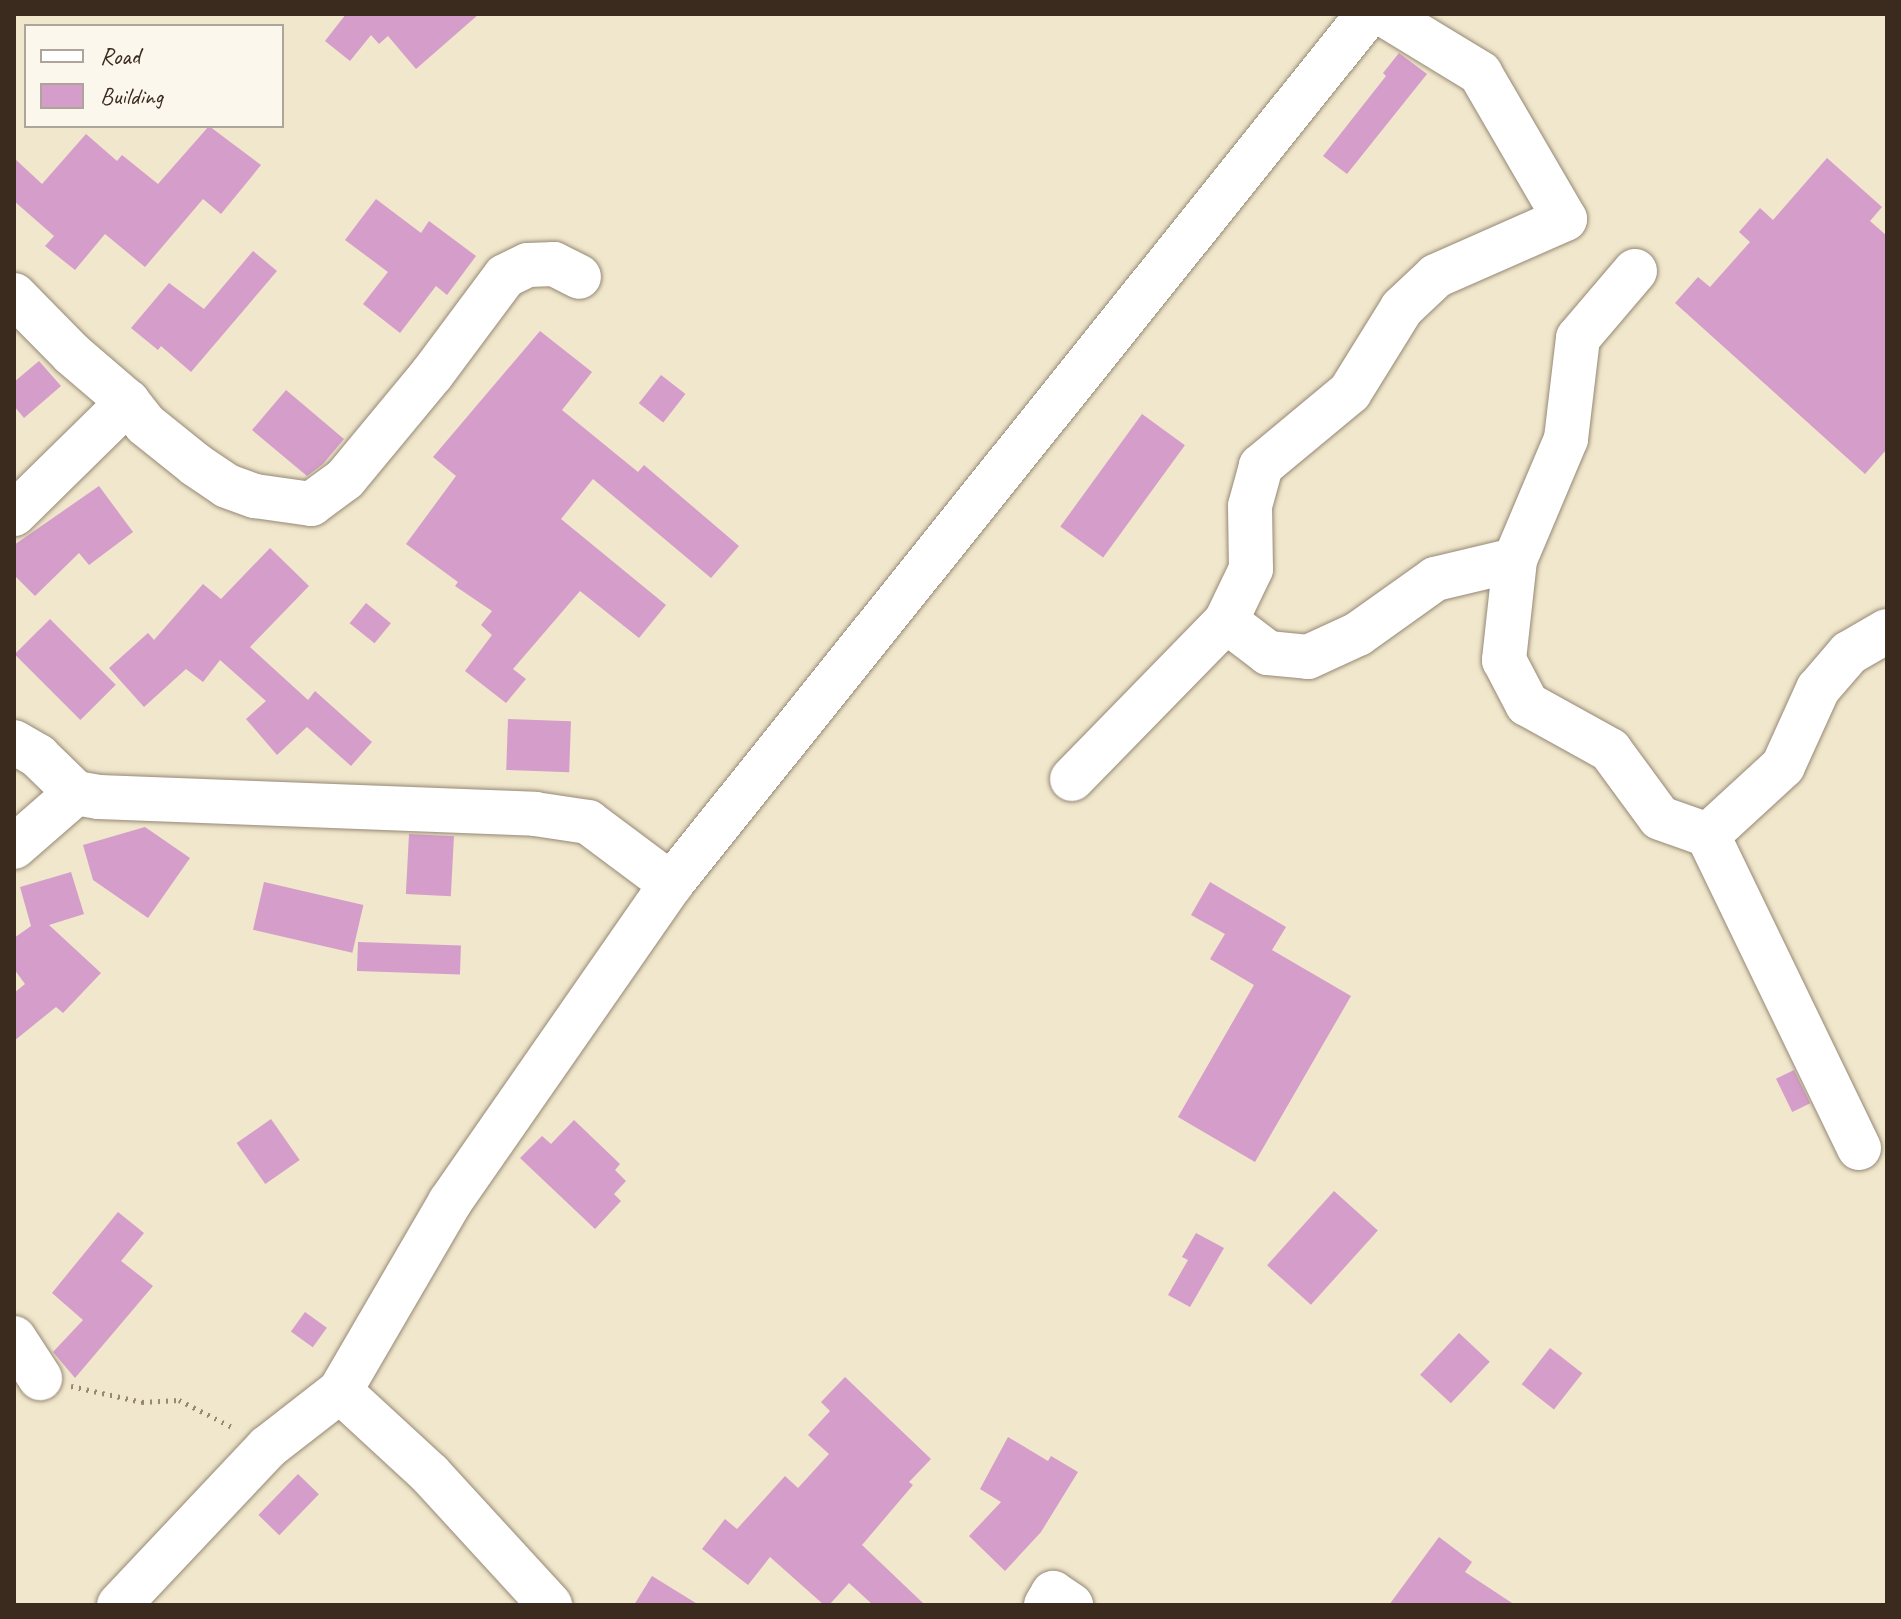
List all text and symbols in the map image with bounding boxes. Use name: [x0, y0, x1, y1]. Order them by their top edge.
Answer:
legend: [24, 24, 284, 128]
text: Road: [100, 41, 140, 71]
text: Building: [100, 81, 163, 111]

